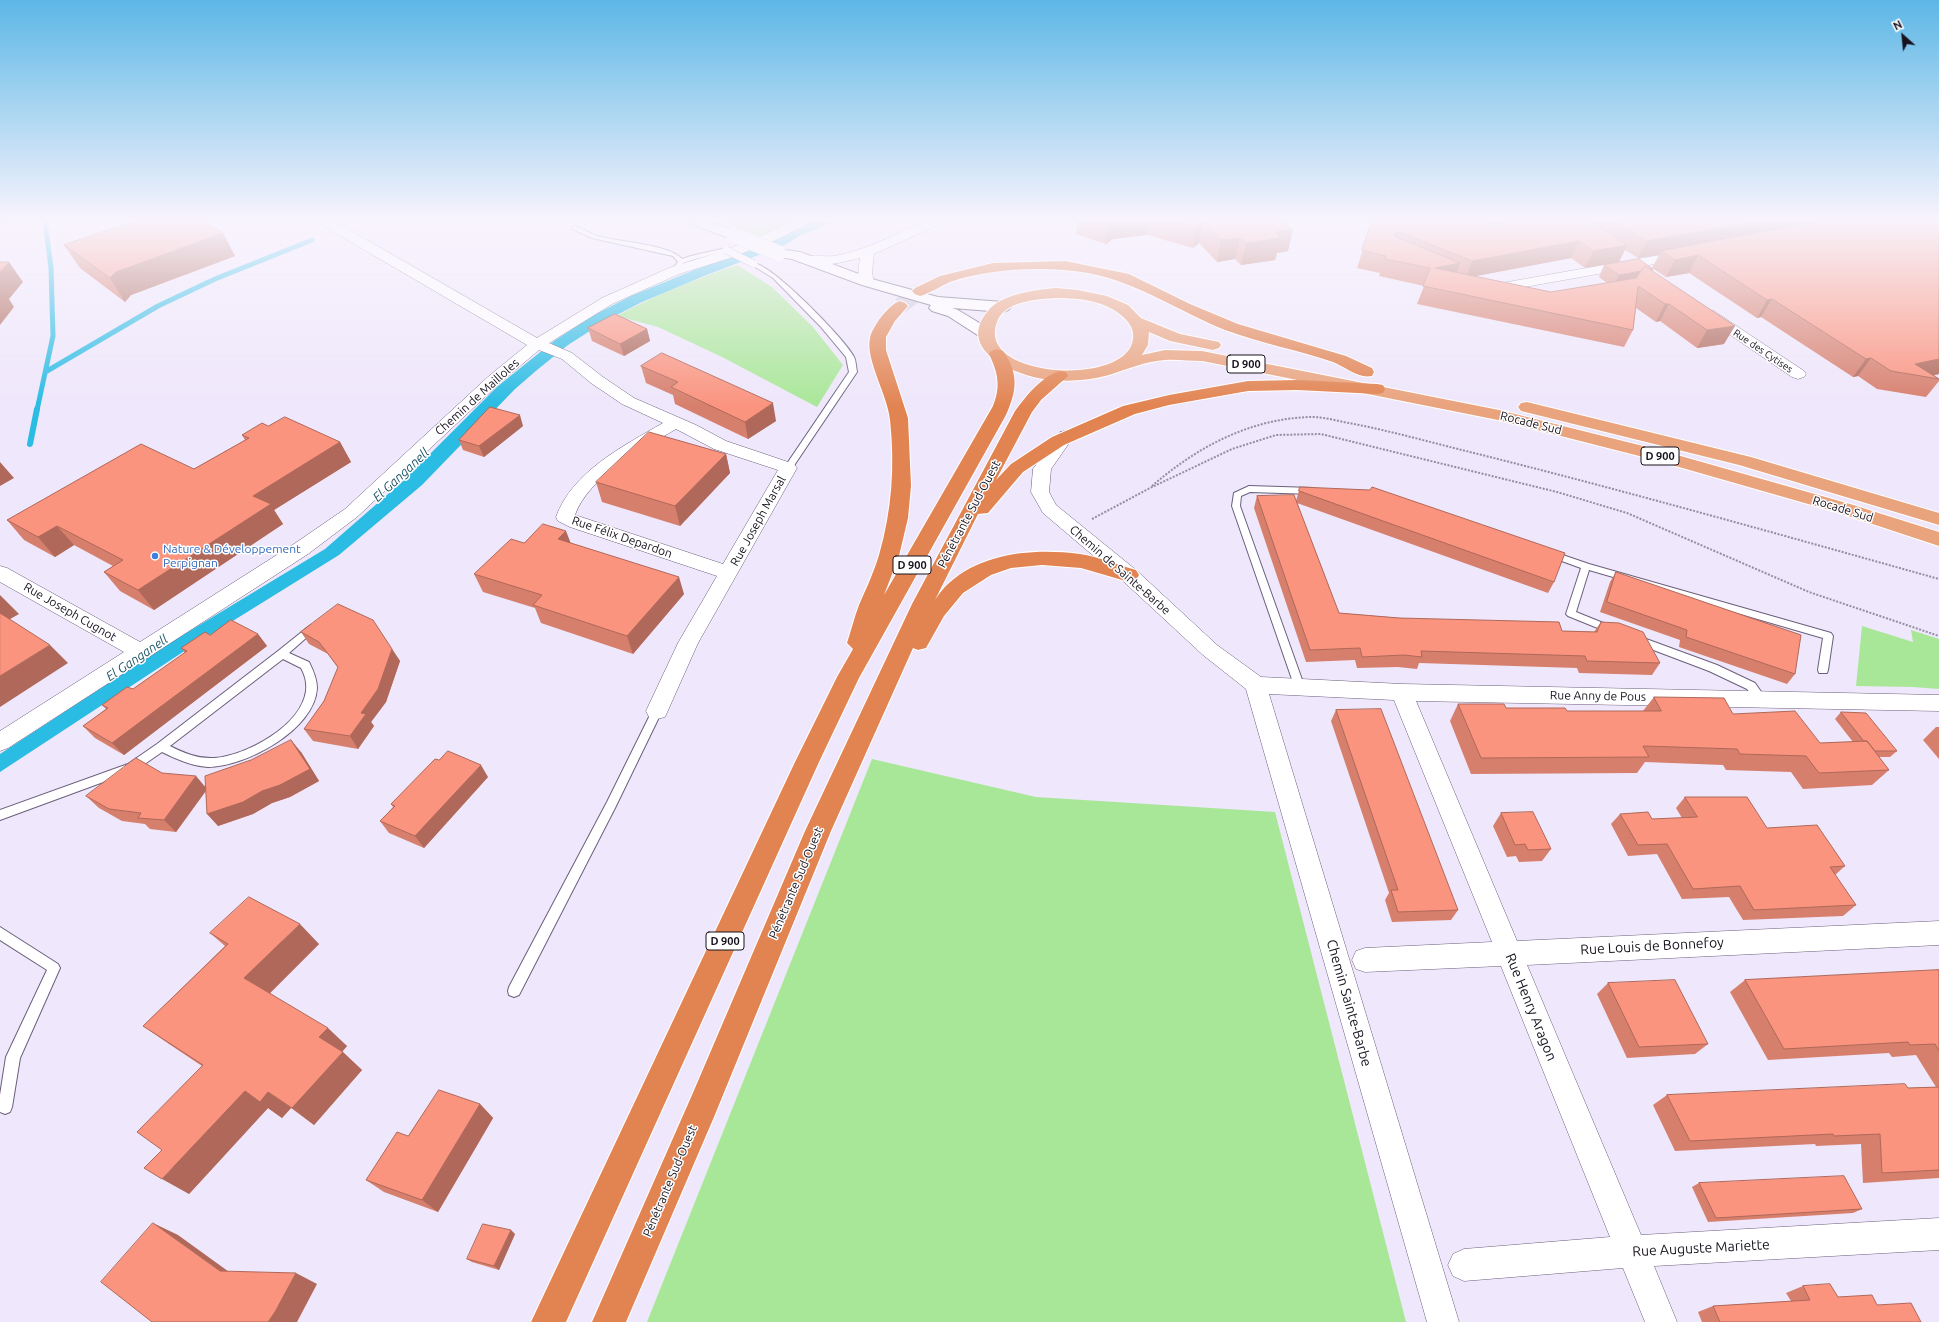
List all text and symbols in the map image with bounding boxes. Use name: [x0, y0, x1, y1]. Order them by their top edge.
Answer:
north arrow: [1883, 16, 1923, 56]
text: N: [1891, 18, 1904, 33]
street label: Rue des Cytises: [1731, 327, 1795, 375]
road number: D 900: [1227, 355, 1265, 373]
street label: Chemin de Mailloles: [432, 356, 522, 438]
street label: Rocade Sud: [1499, 408, 1563, 438]
water label: El Ganganell: [369, 445, 433, 505]
road number: D 900: [1641, 447, 1679, 465]
street label: Pénétrante Sud-Ouest: [935, 458, 1003, 570]
street label: Rue Joseph Marsal: [727, 473, 789, 569]
street label: Rocade Sud: [1811, 493, 1875, 525]
street label: Rue Félix Depardon: [570, 513, 674, 561]
street label: Chemin de Sainte-Barbe: [1067, 522, 1173, 618]
place label: Nature & Développement Perpignan: [163, 542, 301, 570]
marker: Nature & Développement Perpignan: [150, 551, 160, 561]
road number: D 900: [893, 556, 931, 574]
street label: Rue Joseph Cugnot: [21, 580, 119, 644]
water label: El Ganganell: [103, 631, 171, 685]
street label: Rue Anny de Pous: [1550, 688, 1646, 704]
street label: Pénétrante Sud-Ouest: [766, 825, 826, 941]
road number: D 900: [706, 932, 744, 950]
street label: Rue Louis de Bonnefoy: [1580, 934, 1724, 958]
street label: Chemin Sainte-Barbe: [1323, 937, 1375, 1069]
street label: Rue Henry Aragon: [1502, 951, 1560, 1063]
street label: Pénétrante Sud-Ouest: [640, 1123, 700, 1239]
street label: Rue Auguste Mariette: [1632, 1236, 1770, 1260]

